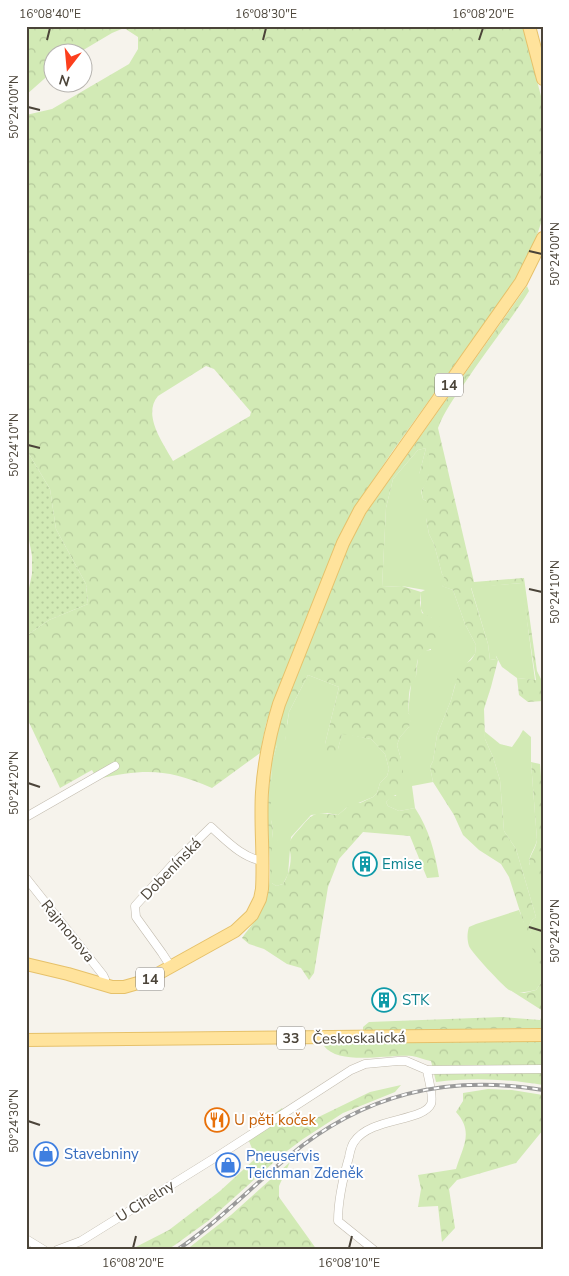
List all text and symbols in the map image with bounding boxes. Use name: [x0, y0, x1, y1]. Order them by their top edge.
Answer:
text: 16°08'40"E: [19, 6, 81, 22]
text: 16°08'30"E: [235, 6, 297, 22]
text: 16°08'20"E: [452, 6, 514, 22]
north arrow: [42, 42, 92, 92]
text: N: [57, 69, 72, 91]
text: 50°24'00"N: [6, 75, 22, 139]
text: 50°24'00"N: [547, 222, 563, 286]
road number: 14: [435, 374, 463, 396]
text: 50°24'10"N: [6, 413, 22, 477]
text: 50°24'10"N: [547, 560, 563, 624]
text: 50°24'20"N: [6, 751, 22, 815]
street label: Dobenínská: [136, 834, 206, 904]
building icon: Emise: [352, 851, 378, 877]
place label: Emise: [382, 854, 422, 874]
street label: Rajmonova: [37, 896, 99, 966]
text: 50°24'20"N: [547, 899, 563, 963]
road number: 14: [136, 968, 164, 991]
building icon: STK: [371, 987, 397, 1013]
place label: STK: [402, 990, 430, 1010]
road number: 33: [277, 1026, 305, 1050]
street label: Českoskalická: [312, 1026, 406, 1049]
text: 50°24'30"N: [6, 1089, 22, 1153]
restaurant icon: U pěti koček: [204, 1107, 230, 1133]
place label: U pěti koček: [234, 1110, 317, 1130]
shop icon: Stavebniny: [33, 1141, 59, 1167]
place label: Stavebniny: [64, 1144, 139, 1164]
place label: Pneuservis Teichman Zdeněk: [246, 1146, 364, 1183]
shop icon: Pneuservis Teichman Zdeněk: [215, 1152, 241, 1178]
street label: U Cihelny: [112, 1175, 178, 1227]
text: 16°08'20"E: [102, 1255, 164, 1271]
text: 16°08'10"E: [318, 1255, 380, 1271]

